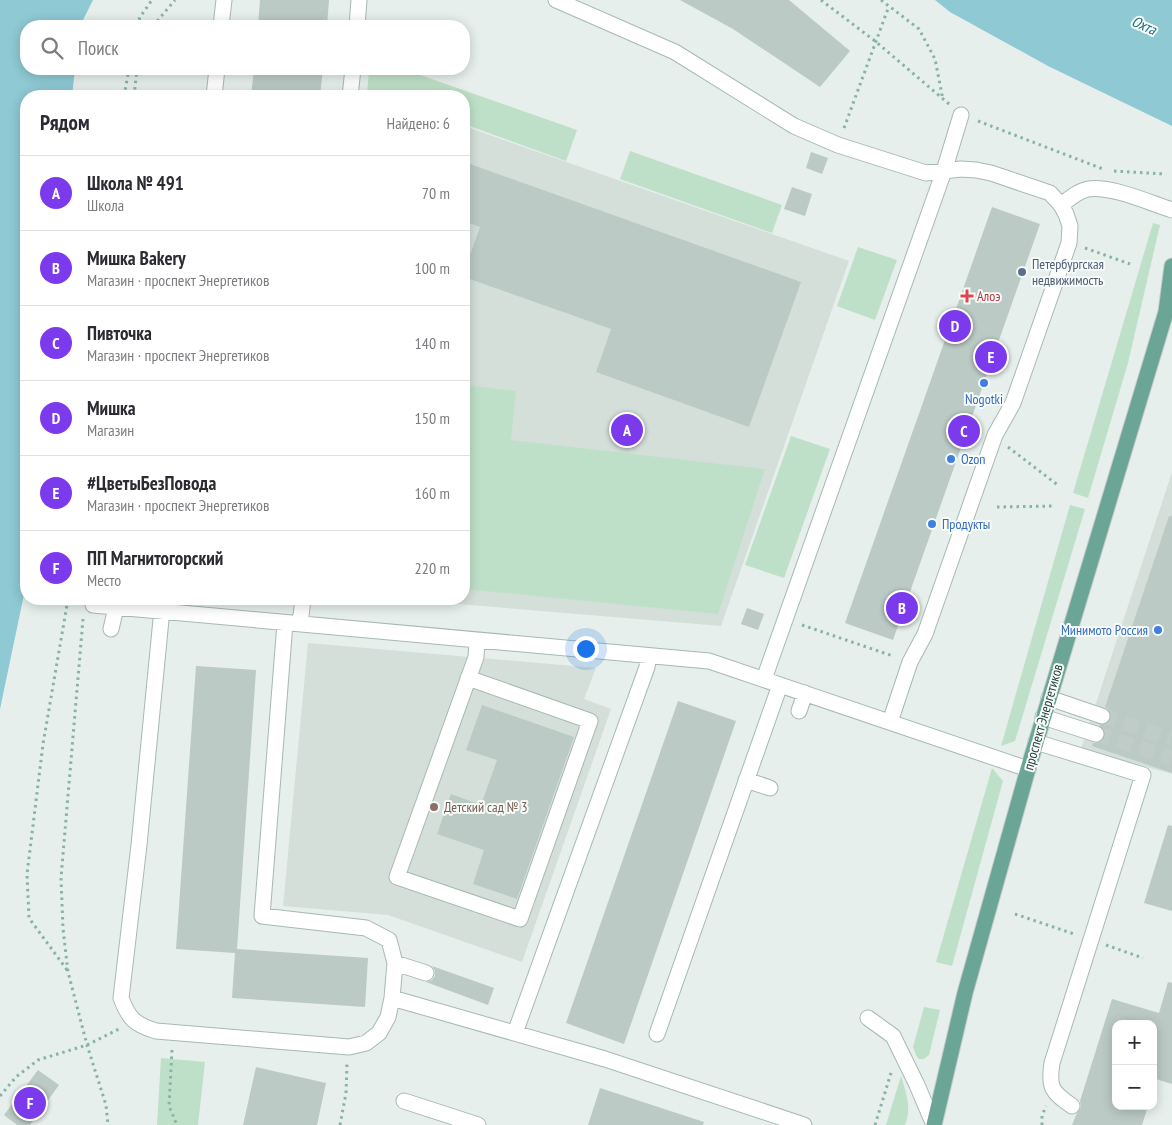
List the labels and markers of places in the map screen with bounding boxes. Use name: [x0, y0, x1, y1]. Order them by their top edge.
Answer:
place label: Петербургская недвижимость: [1032, 255, 1104, 289]
marker: Петербургская недвижимость: [1016, 266, 1028, 278]
place label: Алоэ: [977, 287, 1000, 305]
marker: Алоэ: [961, 290, 973, 302]
pin: D: [939, 307, 971, 345]
pin: E: [975, 338, 1007, 376]
marker: Nogotki: [978, 377, 990, 389]
place label: Nogotki: [965, 390, 1003, 408]
pin: A: [611, 411, 643, 449]
pin: C: [948, 412, 980, 450]
place label: Ozon: [961, 450, 986, 468]
marker: Ozon: [945, 453, 957, 465]
place label: Продукты: [942, 515, 990, 533]
marker: Продукты: [926, 518, 938, 530]
pin: B: [886, 589, 918, 627]
place label: Минимото Россия: [1061, 621, 1148, 639]
marker: Минимото Россия: [1152, 624, 1164, 636]
place label: Детский сад № 3: [444, 798, 528, 816]
marker: Детский сад № 3: [428, 801, 440, 813]
pin: F: [14, 1084, 46, 1122]

